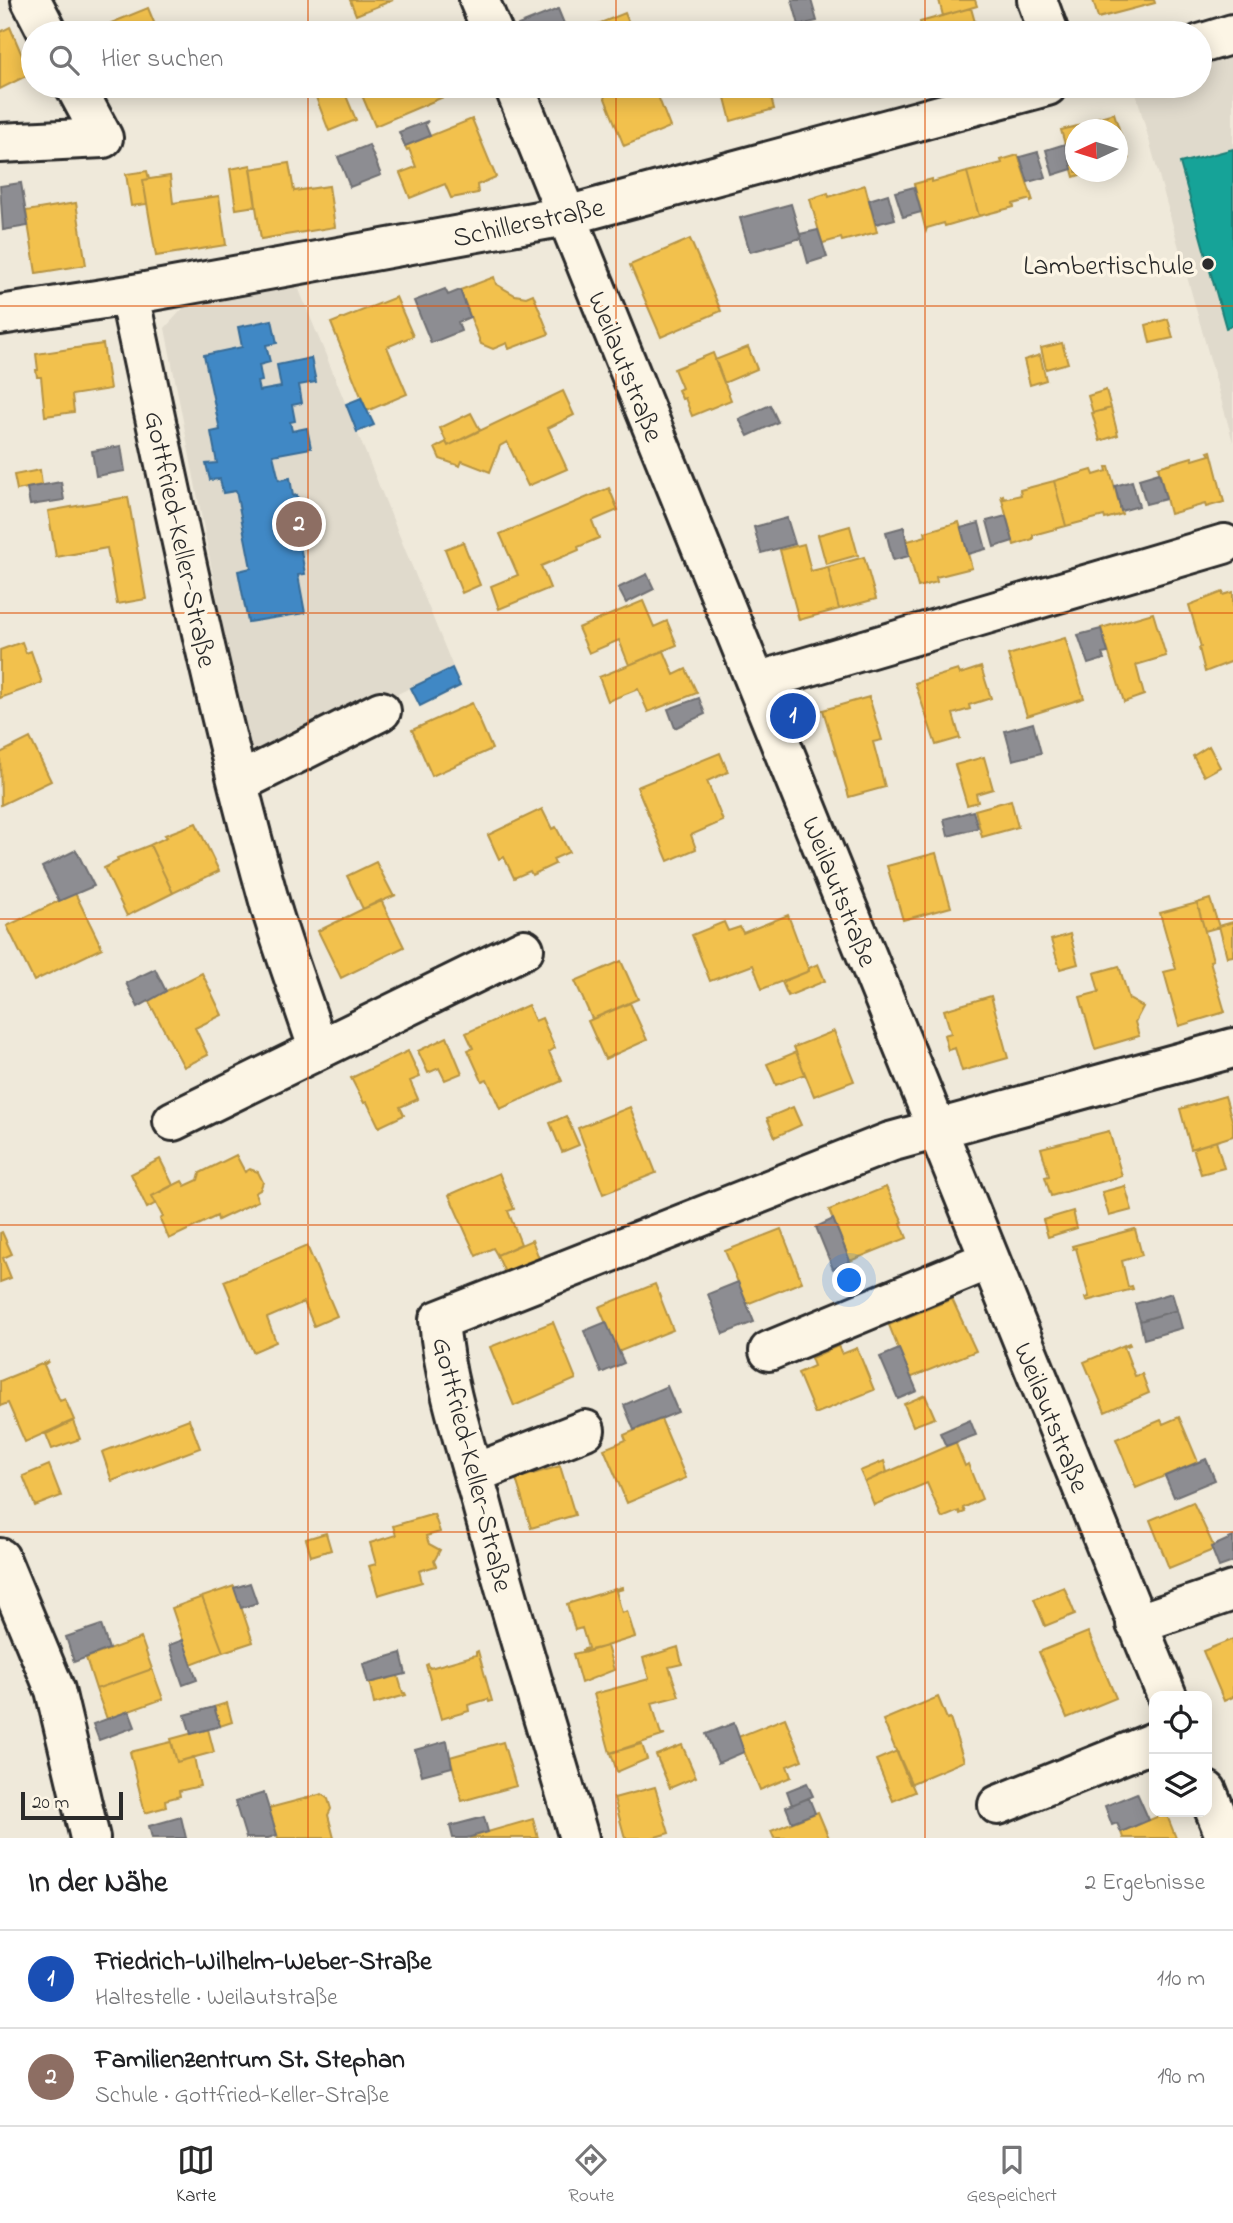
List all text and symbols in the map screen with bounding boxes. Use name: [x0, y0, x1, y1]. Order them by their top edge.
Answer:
search box: [21, 21, 1212, 98]
icon: search: [45, 41, 83, 79]
text: Hier suchen: [101, 41, 223, 79]
north arrow: [1065, 119, 1128, 182]
street label: Schillerstraße: [449, 188, 609, 260]
place label: Lambertischule: [1023, 247, 1194, 288]
marker: Lambertischule: [1200, 256, 1216, 272]
street label: Weilautstraße: [575, 286, 673, 449]
street label: Gottfried-Keller-Straße: [131, 408, 226, 672]
pin: 2: [276, 498, 322, 550]
pin: 1: [770, 690, 816, 742]
street label: Weilautstraße: [789, 811, 887, 974]
your location: [832, 1263, 866, 1297]
street label: Gottfried-Keller-Straße: [419, 1333, 522, 1597]
street label: Weilautstraße: [1001, 1337, 1099, 1500]
map controls: [1149, 1691, 1212, 1817]
button: locate: [1149, 1691, 1212, 1754]
button: layers: [1149, 1754, 1212, 1817]
scale bar: [21, 1789, 122, 1821]
text: 20 m: [32, 1790, 69, 1817]
text: In der Nähe: [28, 1862, 168, 1906]
text: 2 Ergebnisse: [1085, 1867, 1205, 1900]
text: Friedrich-Wilhelm-Weber-Straße: [95, 1944, 432, 1982]
text: 1: [47, 1963, 55, 1996]
text: 110 m: [1157, 1963, 1205, 1996]
text: Haltestelle · Weilautstraße: [95, 1982, 338, 2015]
text: Familienzentrum St. Stephan: [95, 2042, 405, 2080]
text: 2: [45, 2061, 57, 2094]
text: 190 m: [1157, 2061, 1205, 2094]
text: Schule · Gottfried-Keller-Straße: [95, 2080, 389, 2113]
tab: Karte: [176, 2141, 216, 2210]
tab: Route: [568, 2141, 614, 2210]
tab: Gespeichert: [966, 2141, 1057, 2210]

